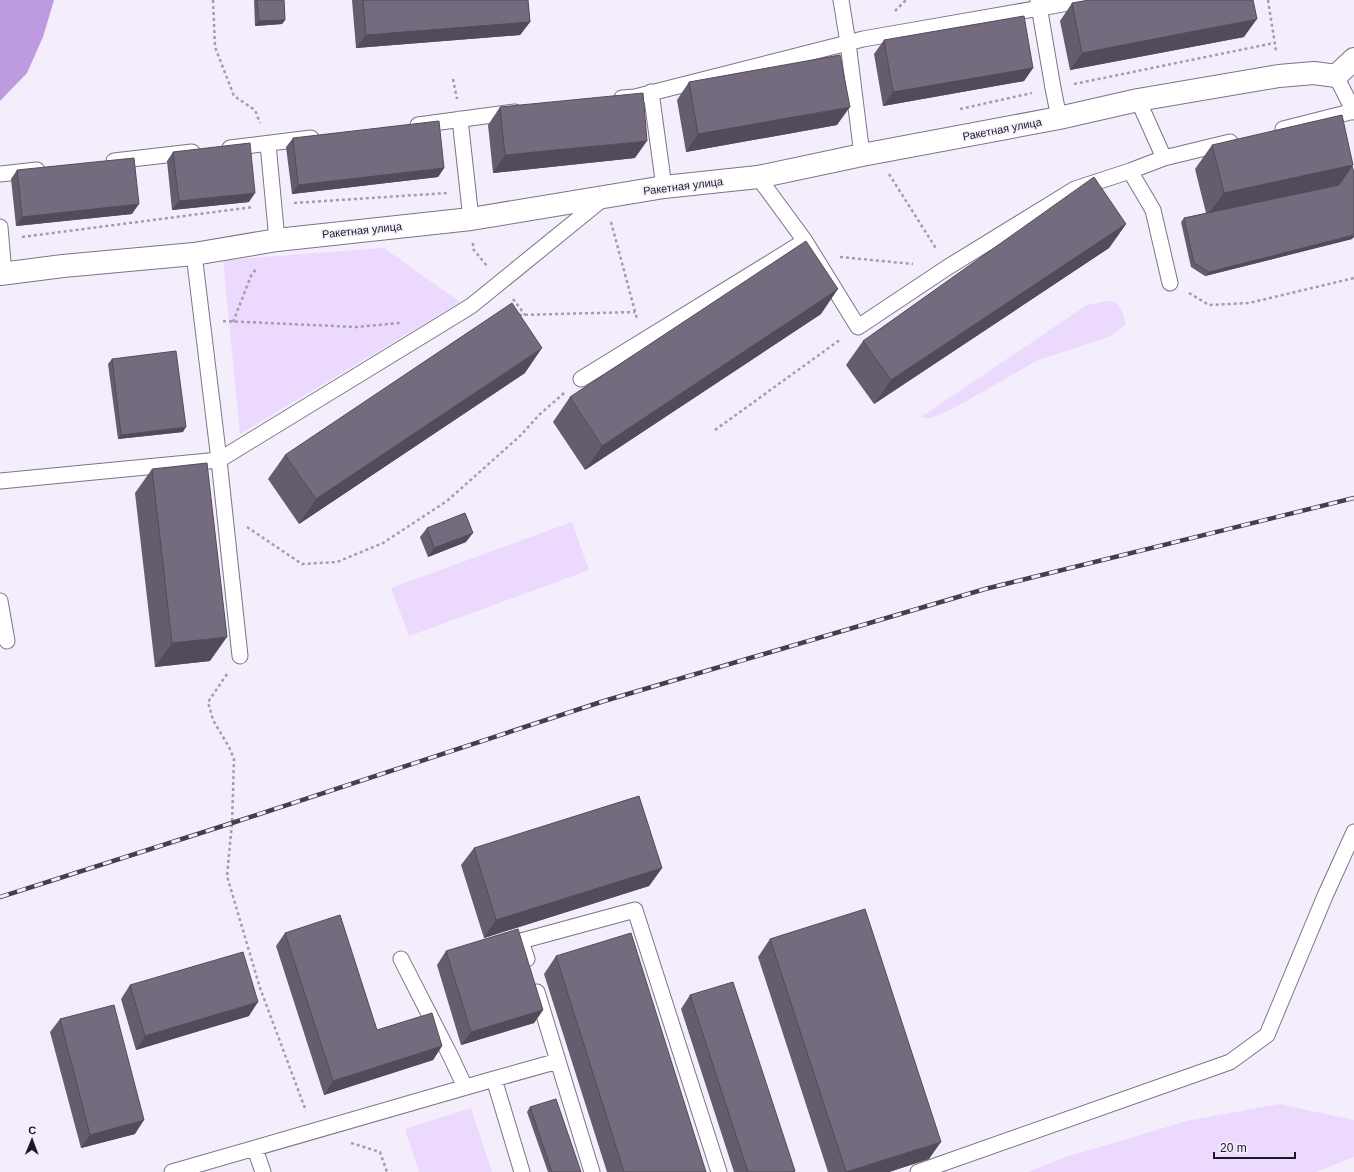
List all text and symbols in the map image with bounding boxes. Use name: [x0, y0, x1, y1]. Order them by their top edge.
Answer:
street label: Ракетная улица: [961, 115, 1043, 143]
street label: Ракетная улица: [642, 175, 724, 197]
street label: Ракетная улица: [321, 220, 403, 240]
north arrow: [12, 1120, 52, 1160]
text: С: [28, 1124, 36, 1136]
scale bar: [1214, 1134, 1295, 1160]
text: 20 m: [1220, 1141, 1247, 1155]

